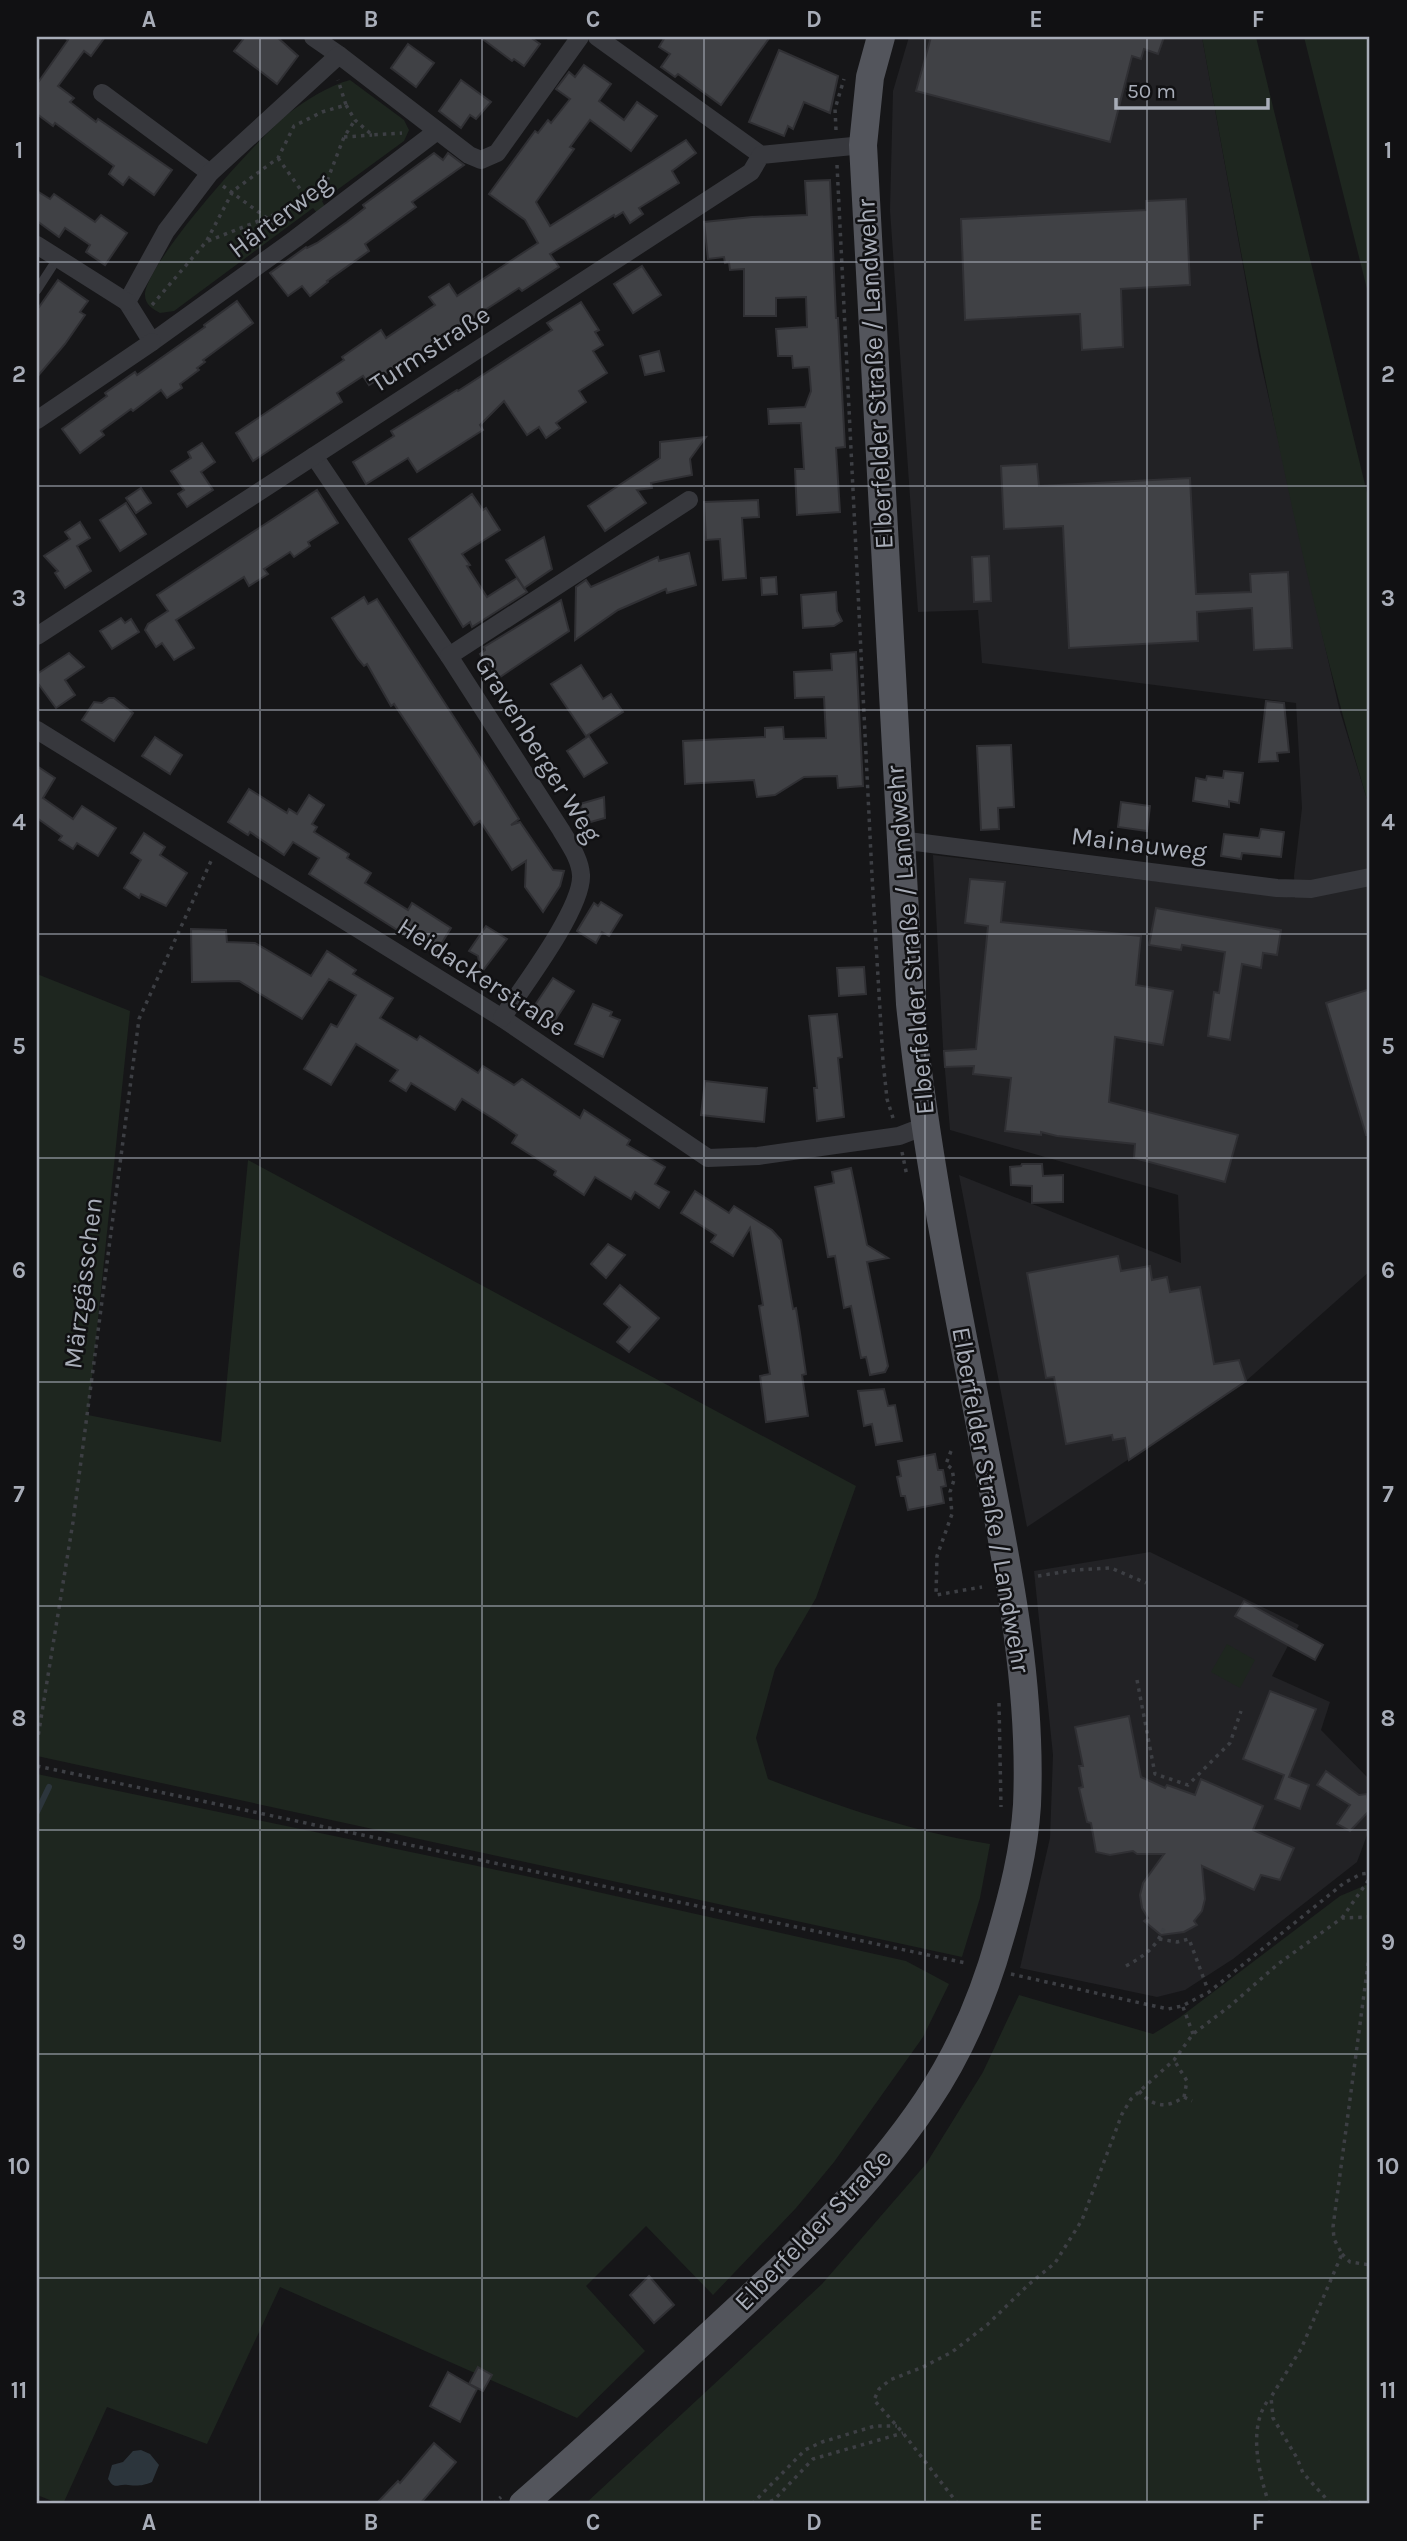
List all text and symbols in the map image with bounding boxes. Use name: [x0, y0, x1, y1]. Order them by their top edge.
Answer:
text: A: [142, 6, 156, 33]
text: B: [364, 6, 378, 33]
text: C: [586, 6, 600, 33]
text: D: [806, 6, 822, 33]
text: E: [1029, 6, 1043, 33]
text: F: [1252, 6, 1264, 33]
scale bar: [1116, 66, 1269, 110]
text: 50 m: [1127, 79, 1176, 103]
text: 1: [15, 137, 23, 164]
text: 1: [1384, 137, 1392, 164]
street label: Härterweg: [223, 167, 338, 265]
street label: Elberfelder Straße / Landwehr: [850, 197, 900, 550]
street label: Turmstraße: [364, 299, 496, 399]
text: 2: [12, 361, 26, 388]
text: 2: [1381, 361, 1395, 388]
text: 3: [12, 585, 26, 612]
text: 3: [1381, 585, 1395, 612]
street label: Gravenberger Weg: [468, 650, 608, 848]
street label: Elberfelder Straße / Landwehr: [879, 763, 941, 1116]
text: 4: [12, 809, 26, 836]
text: 4: [1381, 809, 1395, 836]
street label: Mainauweg: [1069, 820, 1209, 868]
street label: Heidackerstraße: [392, 911, 572, 1043]
text: 5: [12, 1033, 26, 1060]
text: 5: [1381, 1033, 1395, 1060]
street label: Märzgässchen: [57, 1195, 109, 1371]
text: 6: [12, 1257, 26, 1284]
text: 6: [1381, 1257, 1395, 1284]
street label: Elberfelder Straße / Landwehr: [945, 1325, 1037, 1676]
text: 7: [13, 1481, 25, 1508]
text: 7: [1382, 1481, 1394, 1508]
text: 8: [12, 1705, 26, 1732]
text: 8: [1381, 1705, 1395, 1732]
text: 9: [12, 1929, 26, 1956]
text: 9: [1381, 1929, 1395, 1956]
street label: Elberfelder Straße: [728, 2143, 898, 2317]
text: 10: [8, 2153, 30, 2180]
text: 10: [1377, 2153, 1399, 2180]
text: 11: [11, 2377, 27, 2404]
text: 11: [1380, 2377, 1396, 2404]
text: A: [142, 2509, 156, 2536]
text: B: [364, 2509, 378, 2536]
text: C: [586, 2509, 600, 2536]
text: D: [806, 2509, 822, 2536]
text: E: [1029, 2509, 1043, 2536]
text: F: [1252, 2509, 1264, 2536]

